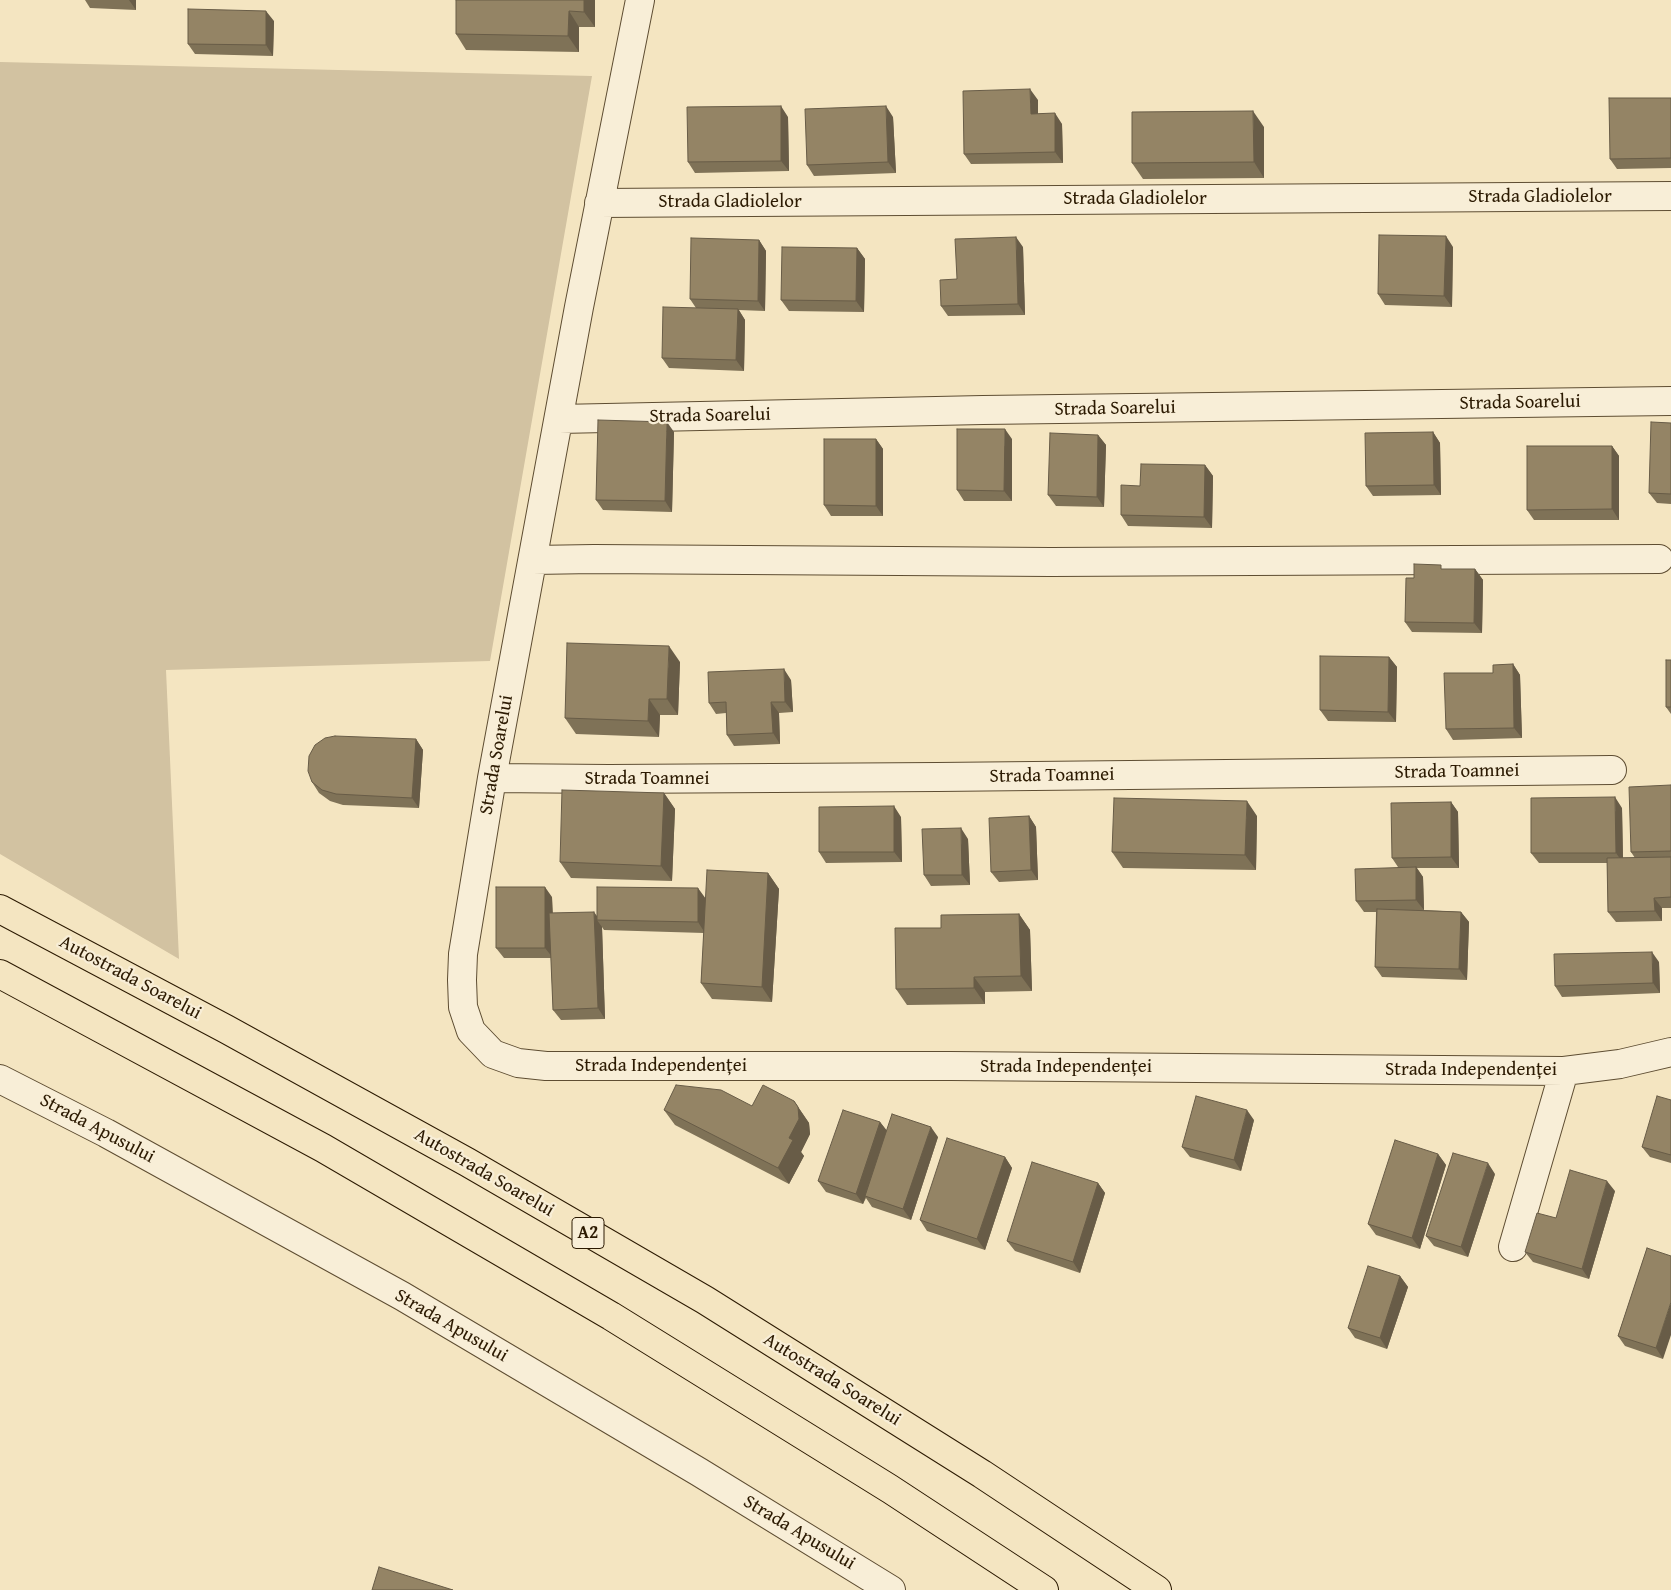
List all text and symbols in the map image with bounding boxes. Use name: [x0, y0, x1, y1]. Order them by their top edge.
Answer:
street label: Strada Gladiolelor: [1468, 186, 1612, 208]
street label: Strada Gladiolelor: [1063, 188, 1207, 210]
street label: Strada Gladiolelor: [658, 191, 802, 213]
street label: Strada Soarelui: [1459, 391, 1581, 415]
street label: Strada Soarelui: [1054, 397, 1176, 421]
street label: Strada Soarelui: [649, 404, 771, 428]
street label: Strada Soarelui: [475, 693, 519, 817]
street label: Strada Toamnei: [1394, 760, 1520, 784]
street label: Strada Toamnei: [989, 764, 1115, 788]
street label: Strada Toamnei: [585, 768, 709, 790]
street label: Autostrada Soarelui: [55, 931, 205, 1025]
street label: Strada Independenței: [575, 1055, 747, 1077]
street label: Strada Independenței: [980, 1056, 1152, 1078]
street label: Strada Independenței: [1385, 1059, 1557, 1081]
street label: Strada Apusului: [36, 1089, 158, 1169]
street label: Autostrada Soarelui: [410, 1124, 558, 1222]
road number: A2: [572, 1218, 604, 1248]
street label: Strada Apusului: [390, 1284, 512, 1368]
street label: Autostrada Soarelui: [759, 1329, 905, 1431]
street label: Strada Apusului: [739, 1491, 859, 1575]

